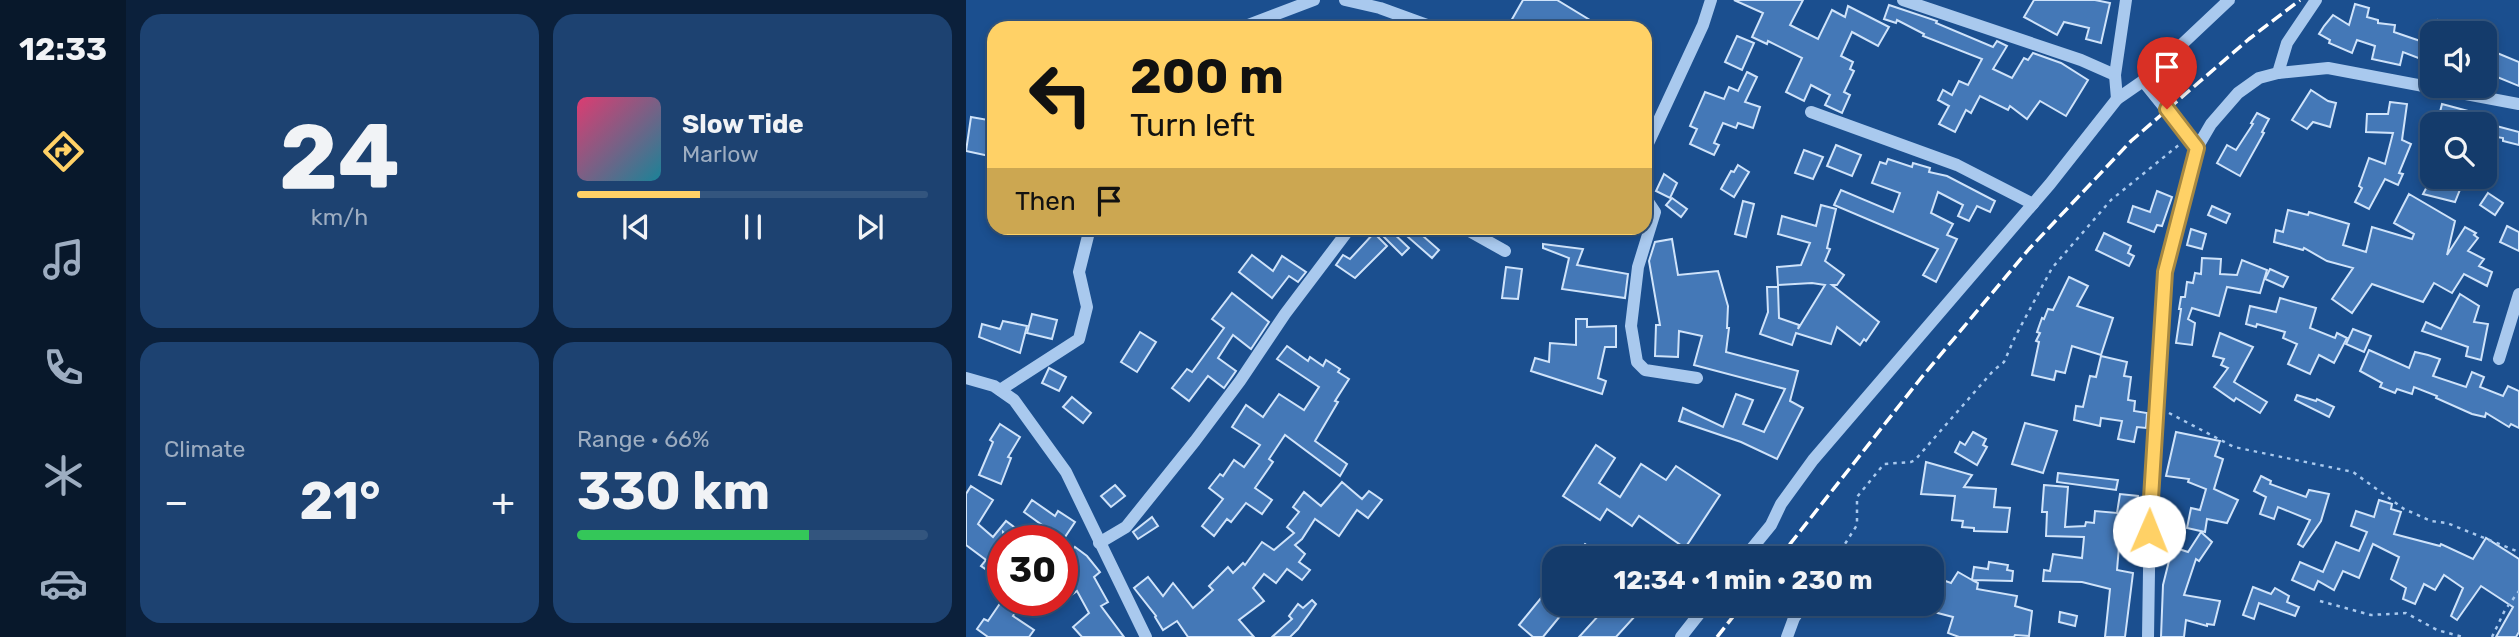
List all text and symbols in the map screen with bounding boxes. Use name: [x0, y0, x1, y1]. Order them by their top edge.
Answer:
map controls: [2420, 21, 2497, 189]
button: sound: [2420, 21, 2497, 98]
text: 12:33: [19, 30, 107, 68]
pin: [2137, 37, 2197, 109]
text: 200 m: [1130, 47, 1284, 105]
icon: arrive: [2148, 48, 2186, 86]
icon: left: [1015, 49, 1106, 140]
text: 24: [279, 103, 400, 211]
text: Turn left: [1130, 106, 1255, 144]
text: Slow Tide: [682, 109, 804, 140]
button: search: [2420, 112, 2497, 189]
icon: directions: [39, 127, 88, 176]
text: Marlow: [682, 140, 759, 168]
icon: arrive: [1090, 182, 1128, 220]
text: Then: [1015, 186, 1076, 217]
text: km/h: [311, 203, 368, 231]
icon: previous: [617, 208, 655, 246]
icon: pause: [734, 208, 772, 246]
icon: next: [851, 208, 889, 246]
icon: music: [39, 235, 88, 284]
icon: phone: [39, 343, 88, 392]
text: Range · 66%: [577, 425, 709, 453]
text: Climate: [164, 435, 245, 463]
icon: climate: [39, 451, 88, 500]
text: 330 km: [577, 460, 770, 522]
text: 21°: [300, 470, 381, 532]
text: −: [164, 479, 189, 525]
text: +: [491, 479, 515, 525]
position arrow: [2112, 494, 2186, 568]
speed limit sign: 30: [987, 525, 1078, 616]
icon: car: [39, 559, 88, 608]
text: 12:34 · 1 min · 230 m: [1613, 565, 1873, 596]

